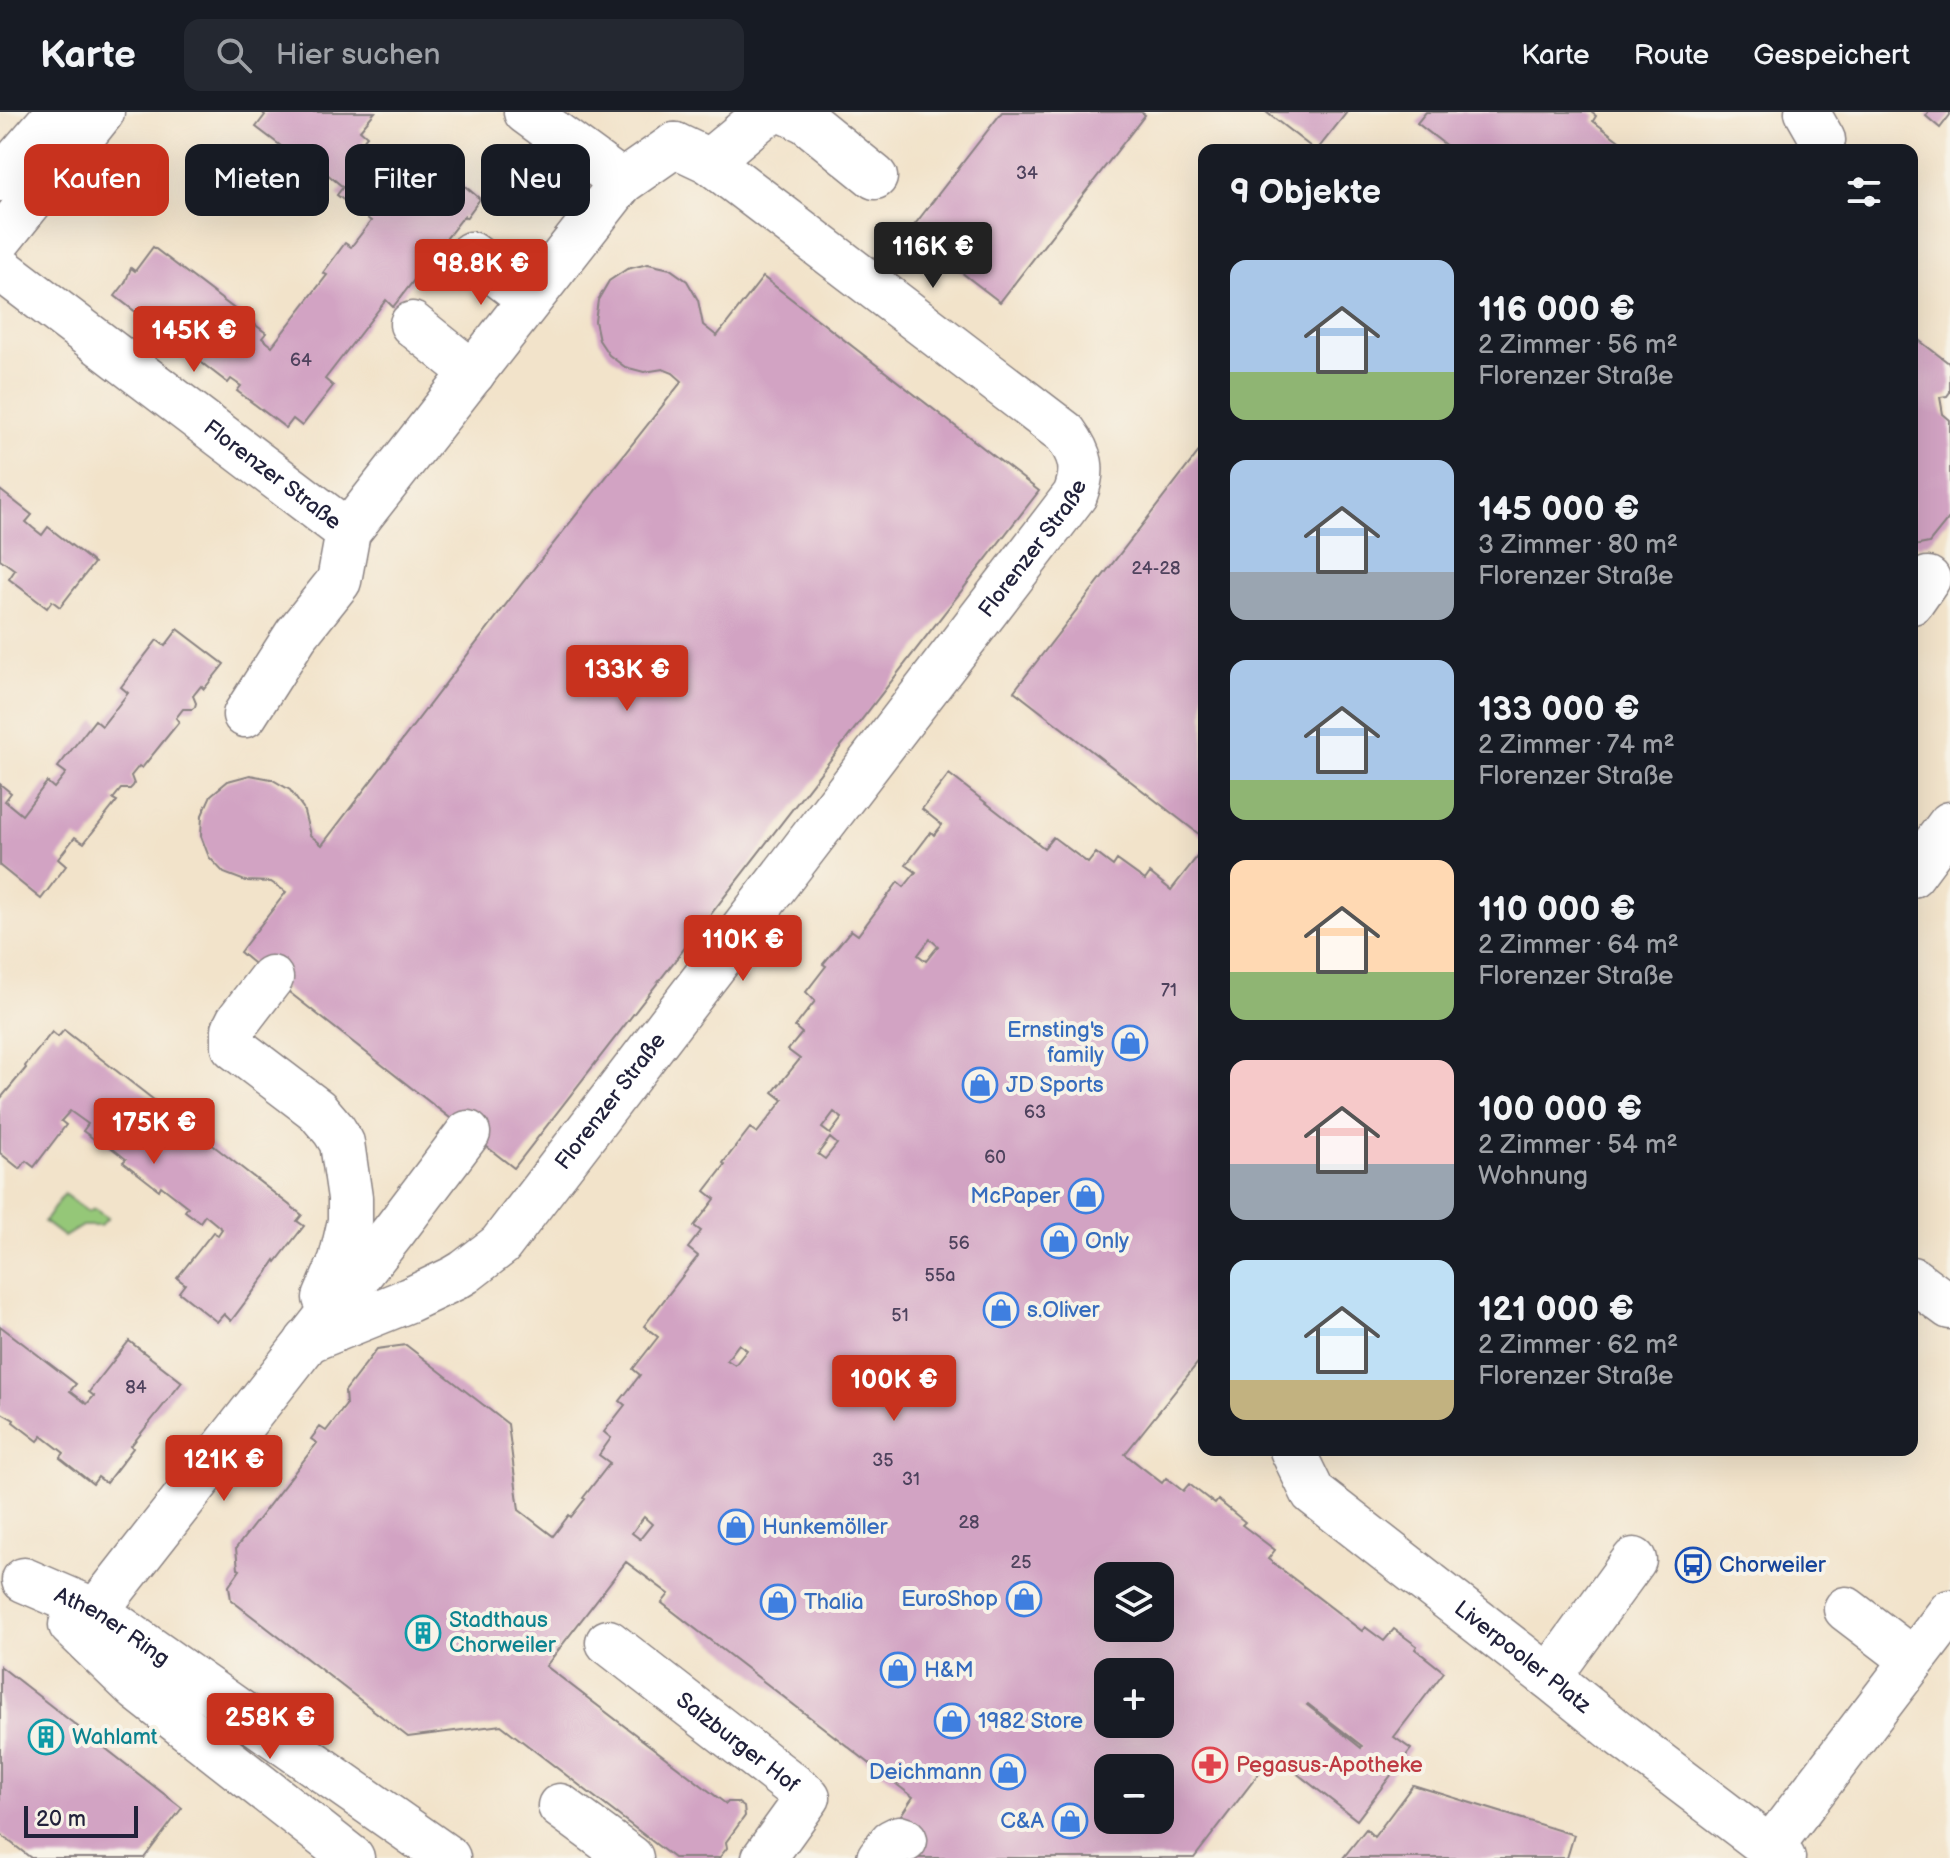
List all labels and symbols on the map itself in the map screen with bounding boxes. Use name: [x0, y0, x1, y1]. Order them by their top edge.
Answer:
house number: 34: [1016, 163, 1038, 184]
pin: 116K €: [868, 222, 998, 290]
pin: 98.8K €: [407, 239, 555, 307]
pin: 145K €: [129, 306, 259, 374]
house number: 64: [290, 350, 312, 371]
street label: Florenzer Straße: [198, 414, 347, 535]
street label: Florenzer Straße: [973, 477, 1093, 623]
house number: 24-28: [1131, 558, 1181, 579]
pin: 133K €: [562, 645, 692, 713]
pin: 110K €: [678, 915, 808, 983]
house number: 71: [1161, 980, 1177, 1001]
place label: Ernsting's family: [1007, 1017, 1104, 1069]
shop icon: Ernsting's family: [1111, 1024, 1149, 1062]
street label: Florenzer Straße: [549, 1027, 671, 1175]
shop icon: JD Sports: [961, 1066, 999, 1104]
place label: JD Sports: [1006, 1072, 1104, 1099]
pin: 175K €: [89, 1098, 219, 1166]
house number: 63: [1024, 1102, 1046, 1123]
house number: 60: [984, 1147, 1006, 1168]
shop icon: McPaper: [1067, 1177, 1105, 1215]
place label: McPaper: [970, 1183, 1061, 1210]
shop icon: Only: [1040, 1222, 1078, 1260]
place label: Only: [1085, 1228, 1129, 1255]
house number: 56: [948, 1233, 970, 1254]
house number: 55a: [925, 1265, 955, 1286]
shop icon: s.Oliver: [982, 1291, 1020, 1329]
place label: s.Oliver: [1027, 1297, 1101, 1324]
house number: 51: [891, 1305, 909, 1326]
pin: 100K €: [829, 1355, 959, 1423]
house number: 84: [125, 1377, 147, 1398]
pin: 121K €: [159, 1435, 289, 1503]
house number: 35: [872, 1450, 894, 1471]
house number: 31: [902, 1469, 920, 1490]
shop icon: Hunkemöller: [717, 1508, 755, 1546]
house number: 28: [958, 1512, 980, 1533]
place label: Hunkemöller: [762, 1514, 888, 1541]
bus stop icon: Chorweiler: [1674, 1546, 1712, 1584]
house number: 25: [1011, 1552, 1031, 1573]
place label: Chorweiler: [1719, 1552, 1827, 1579]
shop icon: EuroShop: [1005, 1580, 1043, 1618]
street label: Athener Ring: [50, 1581, 175, 1672]
shop icon: Thalia: [759, 1583, 797, 1621]
place label: EuroShop: [901, 1586, 998, 1613]
place label: Thalia: [804, 1589, 864, 1616]
street label: Liverpooler Platz: [1449, 1595, 1597, 1719]
place label: Stadthaus Chorweiler: [449, 1607, 557, 1659]
building icon: Stadthaus Chorweiler: [404, 1614, 442, 1652]
shop icon: H&M: [879, 1651, 917, 1689]
place label: H&M: [924, 1657, 974, 1684]
street label: Salzburger Hof: [671, 1686, 805, 1799]
pin: 258K €: [205, 1693, 335, 1761]
shop icon: 1982 Store: [933, 1702, 971, 1740]
place label: 1982 Store: [978, 1708, 1083, 1735]
building icon: Wahlamt: [27, 1718, 65, 1756]
place label: Wahlamt: [72, 1724, 158, 1751]
pharmacy icon: Pegasus-Apotheke: [1191, 1746, 1229, 1784]
place label: Pegasus-Apotheke: [1236, 1752, 1423, 1779]
shop icon: Deichmann: [989, 1753, 1027, 1791]
place label: Deichmann: [869, 1759, 982, 1786]
scale bar: [24, 1802, 138, 1838]
shop icon: C&A: [1051, 1802, 1089, 1840]
place label: C&A: [1000, 1808, 1045, 1835]

